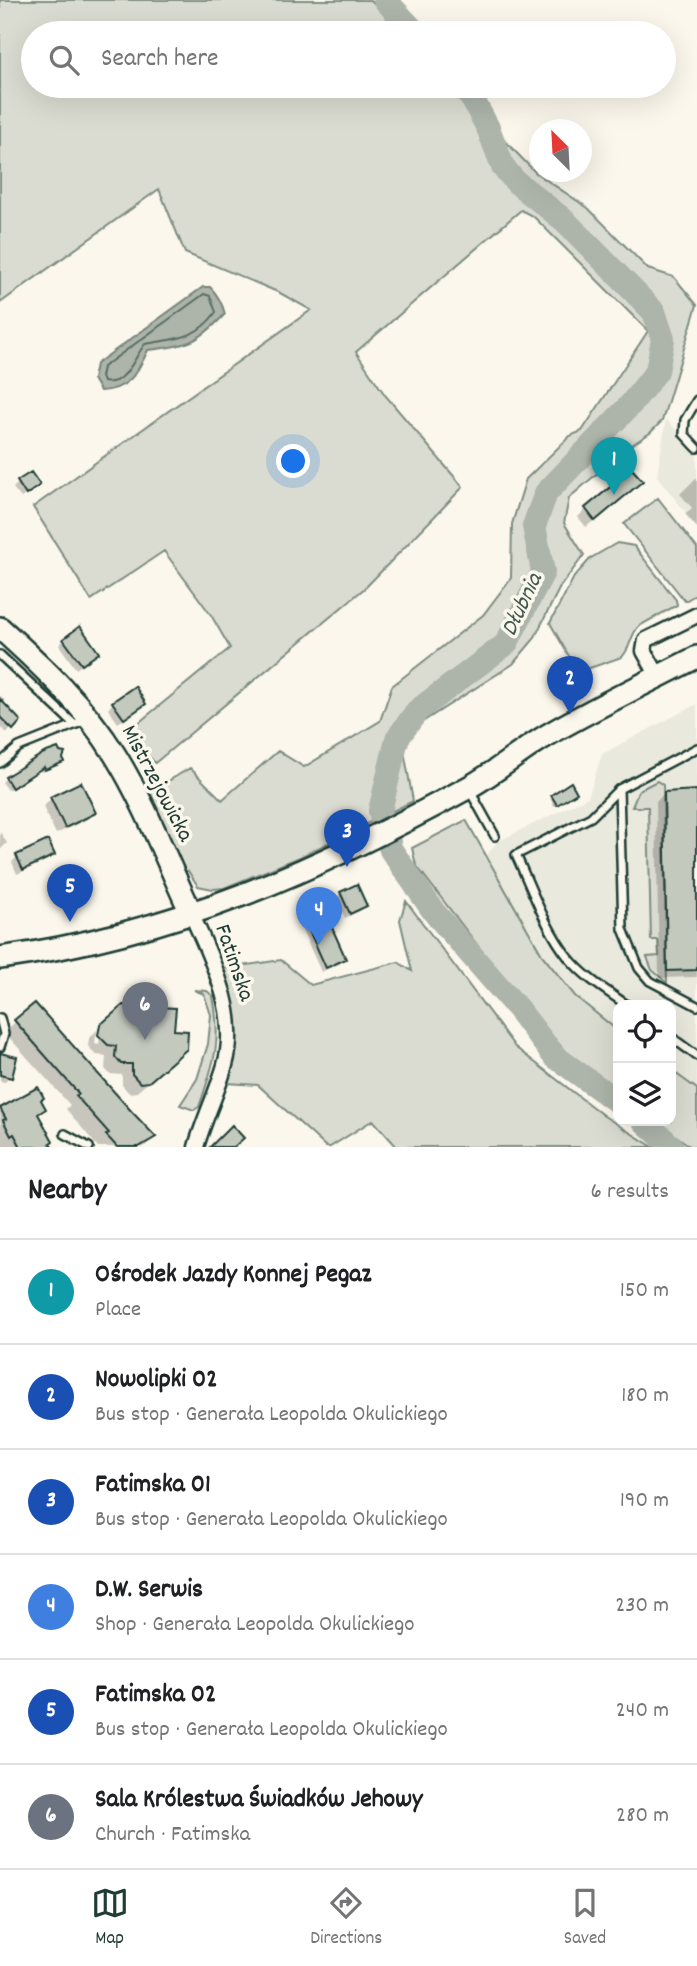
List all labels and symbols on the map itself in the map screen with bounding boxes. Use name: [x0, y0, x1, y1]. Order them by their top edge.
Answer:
north arrow: [529, 119, 592, 182]
pin: 1: [591, 437, 637, 495]
your location: [276, 444, 310, 478]
water label: Dłubnia: [494, 566, 553, 642]
pin: 2: [547, 656, 593, 714]
street label: Mistrzejowicka: [111, 720, 201, 849]
pin: 3: [324, 809, 370, 867]
pin: 5: [47, 864, 93, 922]
pin: 4: [296, 887, 342, 945]
street label: Fatimska: [204, 920, 262, 1007]
pin: 6: [122, 982, 168, 1040]

